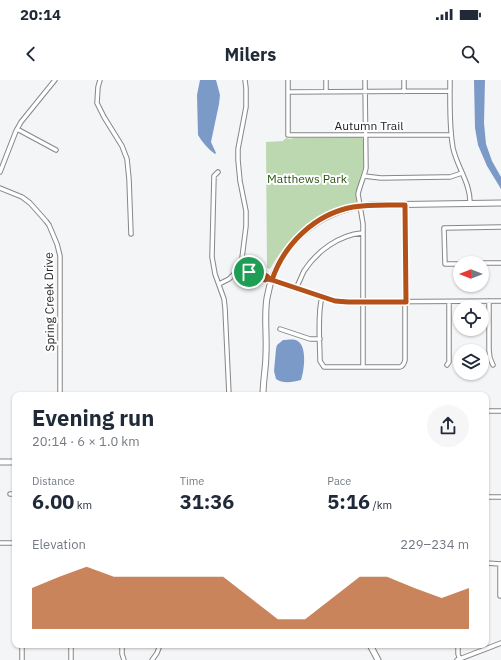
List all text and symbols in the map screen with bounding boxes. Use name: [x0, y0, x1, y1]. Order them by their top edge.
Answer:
text: 20:14: [20, 5, 61, 24]
icon: back: [20, 43, 42, 65]
text: Milers: [225, 43, 276, 66]
icon: search: [459, 43, 481, 65]
street label: Autumn Trail: [334, 118, 404, 133]
park label: Matthews Park: [267, 171, 348, 186]
street label: Spring Creek Drive: [41, 252, 57, 352]
pin: [232, 255, 266, 289]
north arrow: [453, 256, 489, 292]
map controls: [453, 256, 489, 380]
icon: arrive: [238, 261, 260, 283]
button: locate: [453, 300, 489, 336]
button: layers: [453, 344, 489, 380]
text: Evening run: [32, 403, 154, 432]
button: share: [427, 405, 469, 447]
text: 20:14 · 6 × 1.0 km: [32, 433, 140, 450]
text: Distance: [32, 474, 75, 488]
text: Time: [180, 474, 204, 488]
text: Pace: [327, 474, 351, 488]
text: 6.00: [32, 488, 74, 515]
text: 31:36: [180, 488, 234, 515]
text: 5:16: [327, 488, 370, 515]
text: km: [74, 498, 92, 512]
text: /km: [370, 498, 392, 512]
text: Elevation: [32, 536, 86, 553]
text: 229–234 m: [400, 536, 469, 553]

